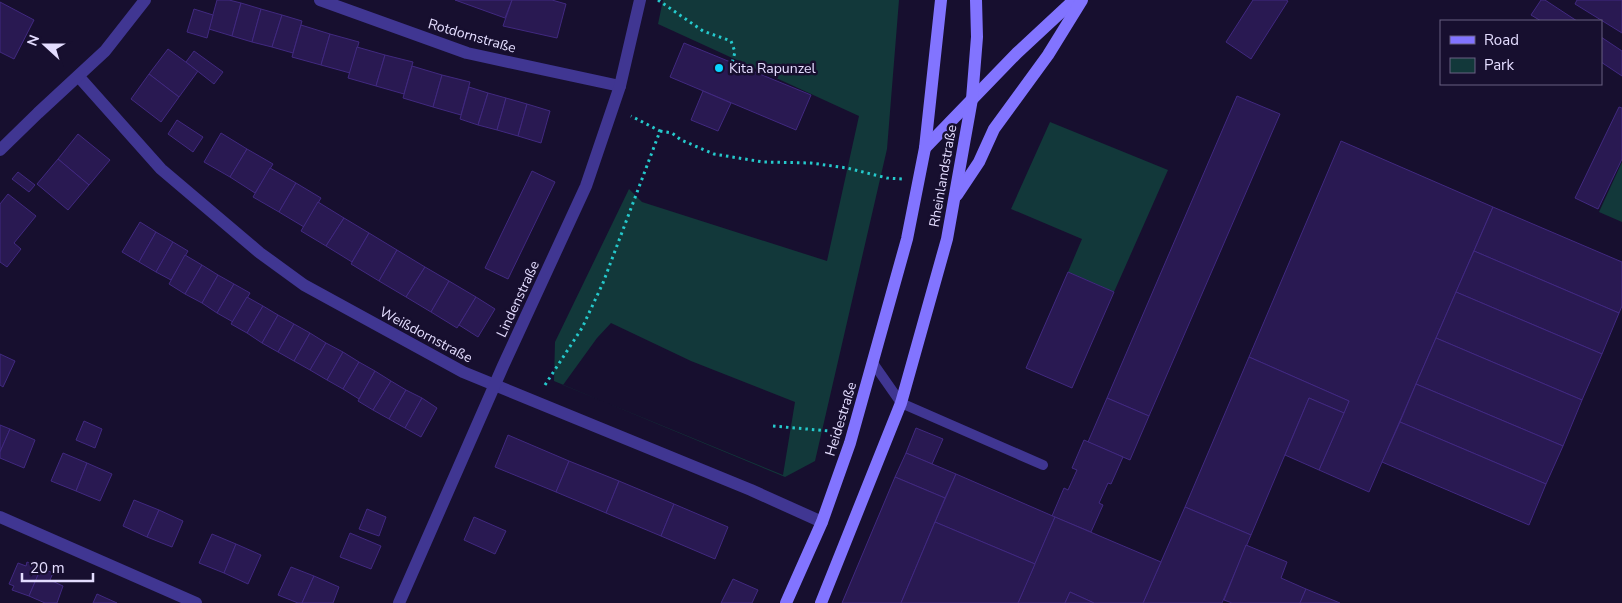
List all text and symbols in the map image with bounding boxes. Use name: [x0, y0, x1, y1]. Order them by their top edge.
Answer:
street label: Rotdornstraße: [426, 14, 518, 58]
north arrow: [20, 20, 70, 70]
legend: [1440, 20, 1602, 85]
text: Road: [1484, 30, 1519, 50]
text: N: [23, 32, 44, 49]
text: Park: [1484, 55, 1514, 75]
place label: Kita Rapunzel: [729, 59, 816, 78]
marker: Kita Rapunzel: [713, 62, 725, 74]
street label: Rheinlandstraße: [925, 123, 961, 229]
street label: Lindenstraße: [492, 258, 544, 340]
street label: Weißdornstraße: [376, 302, 476, 368]
street label: Heidestraße: [821, 379, 861, 459]
scale bar: [22, 550, 94, 582]
text: 20 m: [30, 558, 65, 578]

